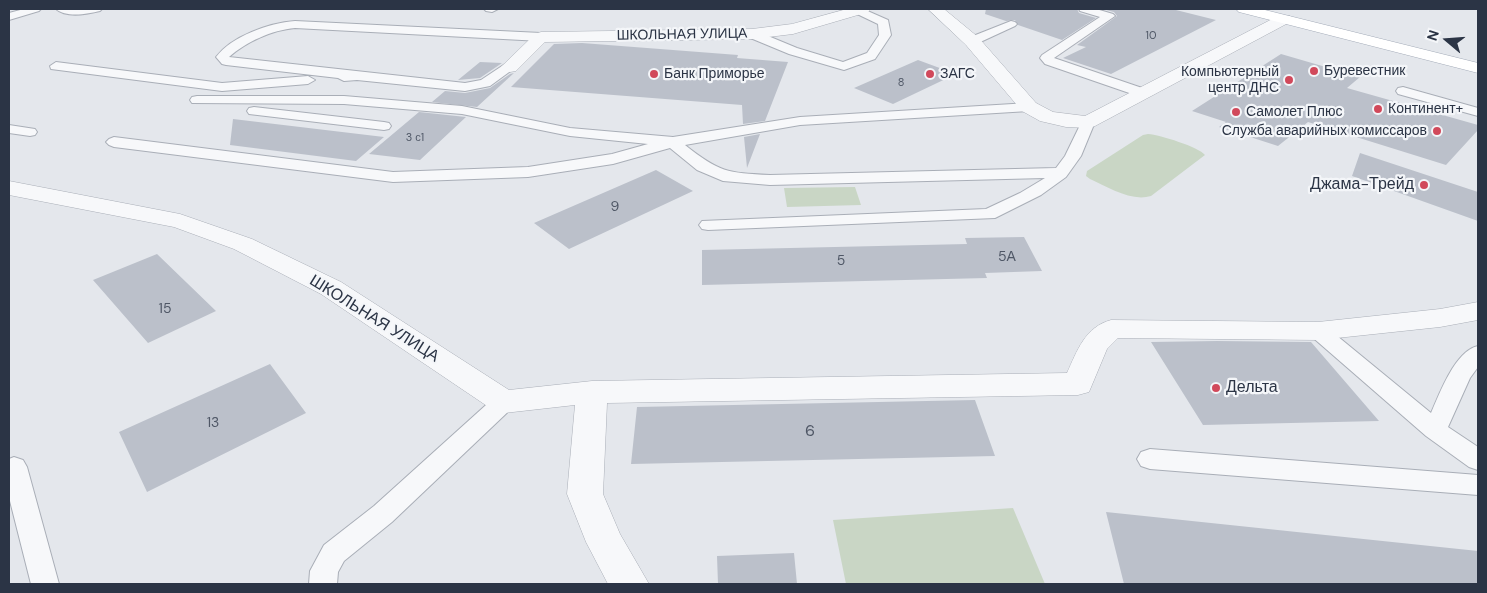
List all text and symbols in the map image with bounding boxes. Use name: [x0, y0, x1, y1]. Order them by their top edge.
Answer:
north arrow: [1422, 15, 1472, 65]
street label: ШКОЛЬНАЯ УЛИЦА: [617, 25, 747, 45]
text: N: [1423, 28, 1443, 43]
house number: 10: [1146, 29, 1156, 43]
place label: Буревестник: [1324, 63, 1405, 79]
place label: Компьютерный центр ДНС: [1181, 64, 1279, 96]
marker: Буревестник: [1308, 65, 1320, 77]
place label: Банк Приморье: [664, 66, 765, 82]
place label: ЗАГС: [940, 66, 975, 82]
marker: Банк Приморье: [648, 68, 660, 80]
marker: ЗАГС: [924, 68, 936, 80]
marker: Компьютерный центр ДНС: [1283, 74, 1295, 86]
house number: 8: [898, 76, 904, 90]
place label: Континент+: [1388, 101, 1463, 117]
marker: Континент+: [1372, 103, 1384, 115]
place label: Самолет Плюс: [1246, 104, 1343, 120]
marker: Самолет Плюс: [1230, 106, 1242, 118]
place label: Служба аварийных комиссаров: [1222, 123, 1427, 139]
marker: Служба аварийных комиссаров: [1431, 125, 1443, 137]
house number: 3 с1: [406, 131, 424, 145]
place label: Джама-Трейд: [1310, 175, 1414, 195]
marker: Джама-Трейд: [1418, 179, 1430, 191]
house number: 9: [611, 199, 619, 215]
house number: 5А: [998, 249, 1016, 265]
house number: 5: [837, 253, 845, 269]
street label: ШКОЛЬНАЯ УЛИЦА: [306, 271, 442, 367]
house number: 15: [159, 301, 171, 317]
place label: Дельта: [1226, 378, 1278, 398]
marker: Дельта: [1210, 382, 1222, 394]
house number: 13: [207, 415, 219, 431]
house number: 6: [805, 422, 815, 442]

